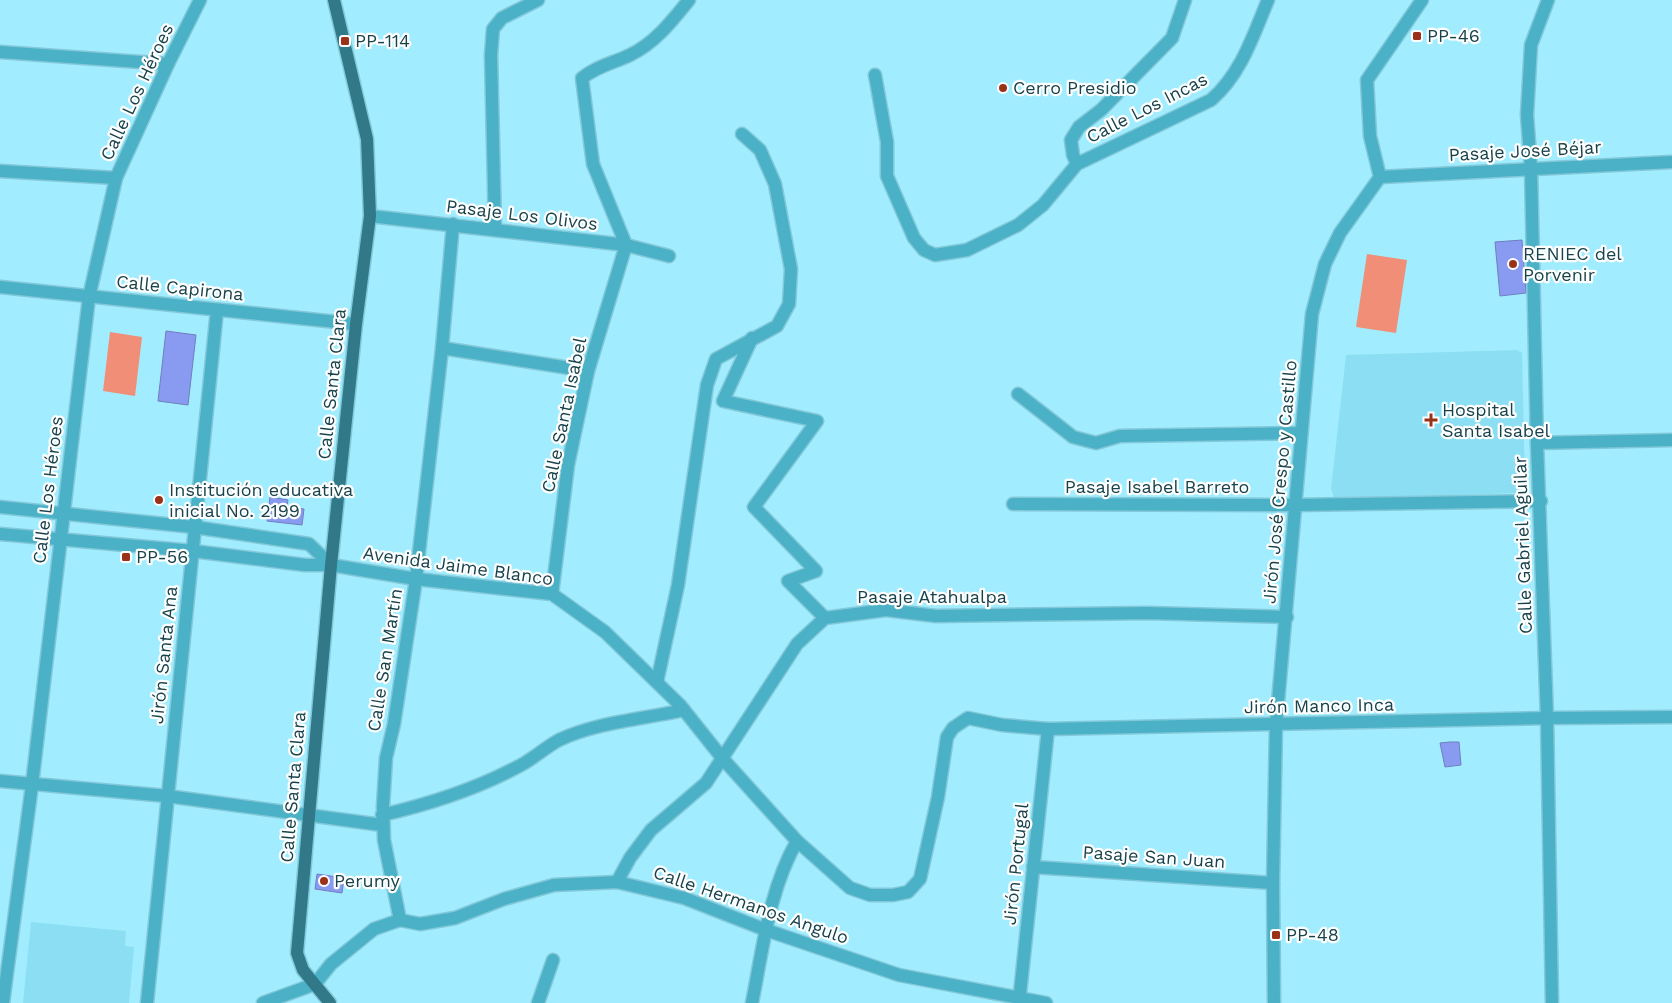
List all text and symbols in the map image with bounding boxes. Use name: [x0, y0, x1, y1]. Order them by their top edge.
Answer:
street label: Calle Los Héroes: [96, 20, 177, 163]
place label: PP-46: [1427, 25, 1480, 46]
place label: PP-114: [355, 30, 410, 51]
marker: PP-46: [1411, 30, 1423, 42]
marker: PP-114: [339, 35, 351, 47]
street label: Calle Los Incas: [1083, 68, 1211, 147]
place label: Cerro Presidio: [1013, 77, 1137, 98]
marker: Cerro Presidio: [997, 82, 1009, 94]
street label: Pasaje José Béjar: [1448, 136, 1602, 165]
street label: Pasaje Los Olivos: [445, 195, 599, 234]
place label: RENIEC del Porvenir: [1523, 243, 1622, 285]
marker: RENIEC del Porvenir: [1507, 258, 1519, 270]
street label: Calle Capirona: [115, 270, 245, 305]
street label: Calle Santa Clara: [313, 308, 350, 460]
street label: Calle Santa Isabel: [537, 335, 590, 494]
street label: Jirón José Crespo y Castillo: [1258, 359, 1301, 605]
place label: Hospital Santa Isabel: [1442, 399, 1551, 441]
marker: Hospital Santa Isabel: [1424, 413, 1438, 427]
street label: Calle Los Héroes: [28, 415, 67, 565]
street label: Calle Gabriel Aguilar: [1509, 456, 1536, 634]
street label: Pasaje Isabel Barreto: [1065, 476, 1249, 497]
place label: Institución educativa inicial No. 2199: [169, 479, 353, 521]
marker: Institución educativa inicial No. 2199: [153, 494, 165, 506]
street label: Avenida Jaime Blanco: [362, 542, 554, 589]
place label: PP-56: [136, 546, 188, 567]
marker: PP-56: [120, 551, 132, 563]
street label: Jirón Santa Ana: [146, 585, 181, 725]
street label: Pasaje Atahualpa: [857, 586, 1007, 607]
street label: Calle San Martín: [363, 587, 406, 733]
street label: Jirón Manco Inca: [1244, 694, 1394, 717]
street label: Calle Santa Clara: [275, 711, 310, 863]
street label: Jirón Portugal: [999, 802, 1032, 926]
street label: Pasaje San Juan: [1082, 841, 1226, 872]
street label: Calle Hermanos Angulo: [651, 861, 852, 948]
place label: Perumy: [334, 870, 401, 891]
marker: Perumy: [318, 875, 330, 887]
place label: PP-48: [1286, 924, 1339, 945]
marker: PP-48: [1270, 929, 1282, 941]

